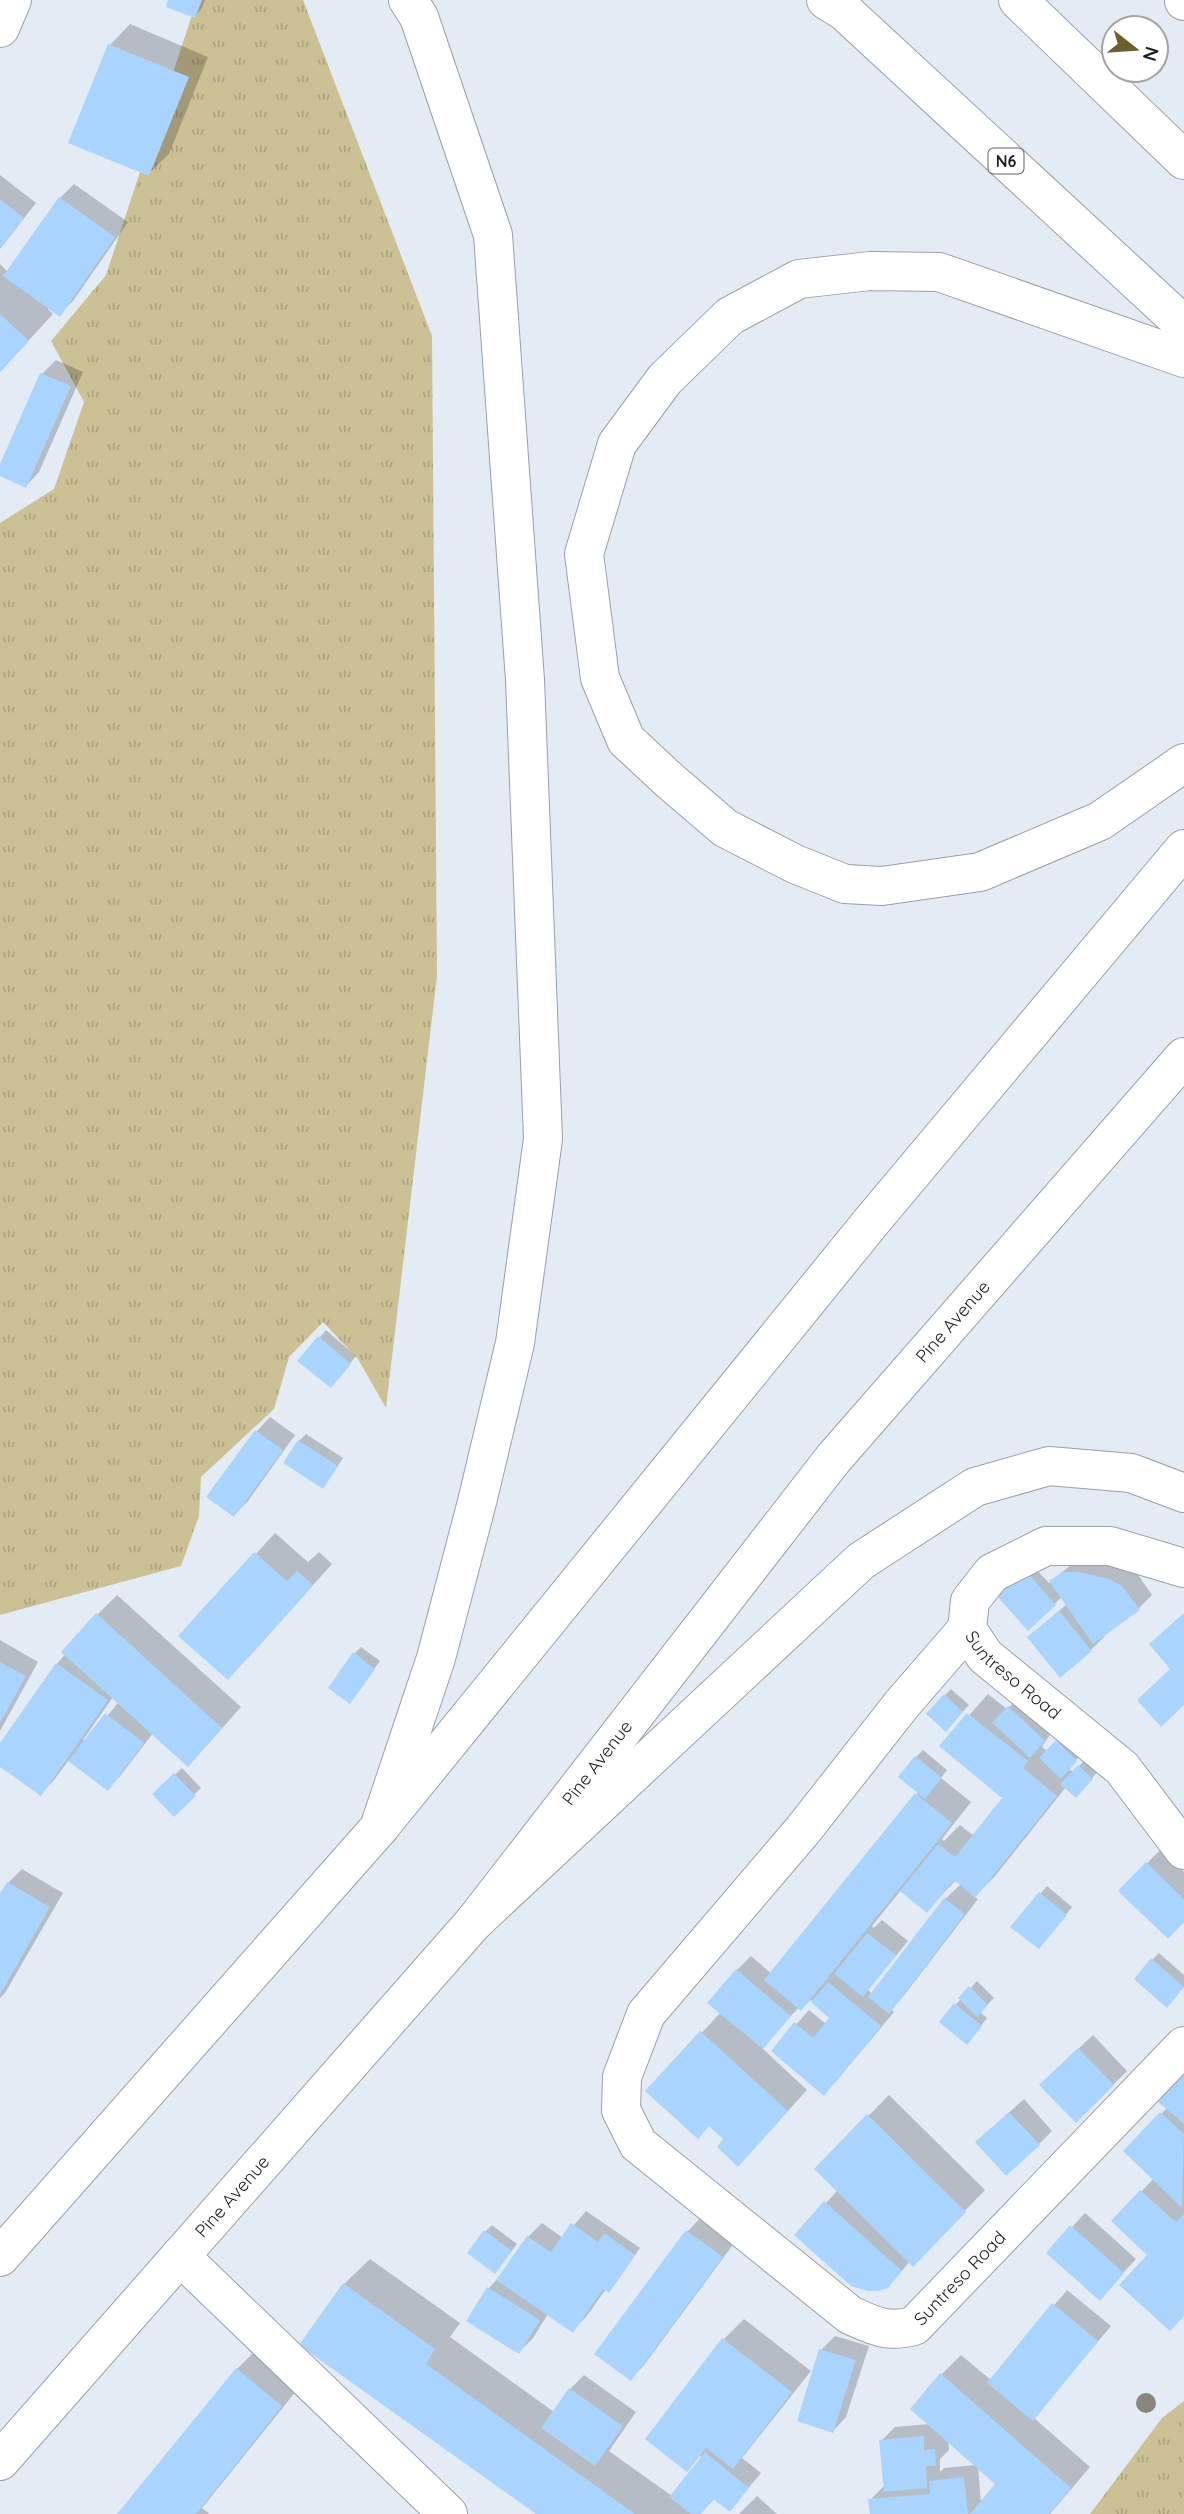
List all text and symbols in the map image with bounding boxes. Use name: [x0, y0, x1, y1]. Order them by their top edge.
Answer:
north arrow: [1100, 14, 1170, 84]
text: N: [1138, 44, 1165, 64]
road number: N6: [988, 148, 1024, 174]
street label: Pine Avenue: [910, 1275, 995, 1367]
street label: Suntreso Road: [960, 1626, 1066, 1724]
street label: Pine Avenue: [557, 1715, 637, 1810]
street label: Pine Avenue: [190, 2151, 274, 2242]
street label: Suntreso Road: [909, 2226, 1010, 2330]

